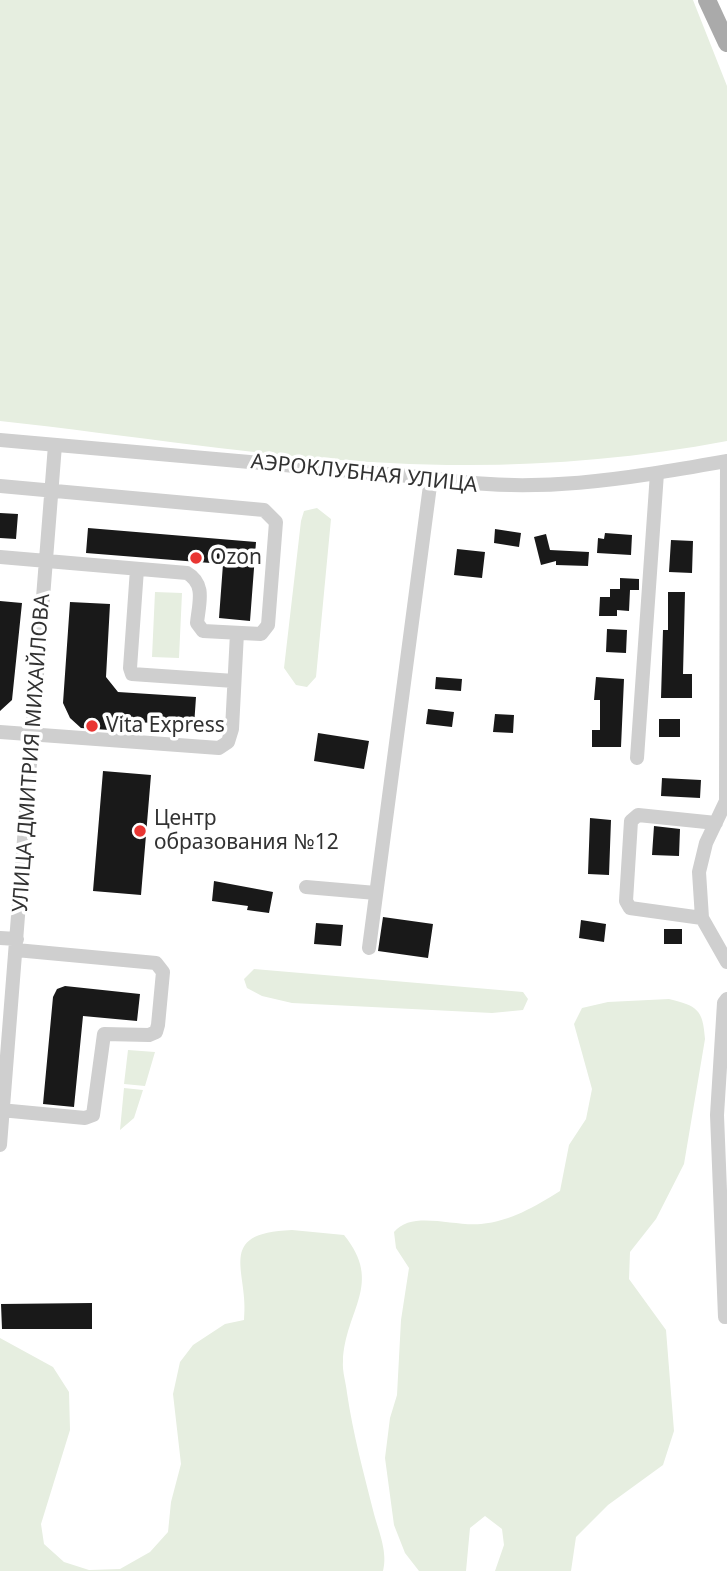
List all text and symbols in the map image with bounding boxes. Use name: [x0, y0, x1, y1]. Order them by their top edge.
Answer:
street label: АЭРОКЛУБНАЯ УЛИЦА: [249, 450, 479, 498]
place label: Ozon: [210, 545, 262, 571]
marker: Ozon: [188, 550, 204, 566]
street label: УЛИЦА ДМИТРИЯ МИХАЙЛОВА: [8, 593, 56, 913]
place label: Vita Express: [106, 713, 225, 739]
marker: Vita Express: [84, 718, 100, 734]
place label: Центр образования №12: [154, 806, 339, 856]
marker: Центр образования №12: [132, 823, 148, 839]

